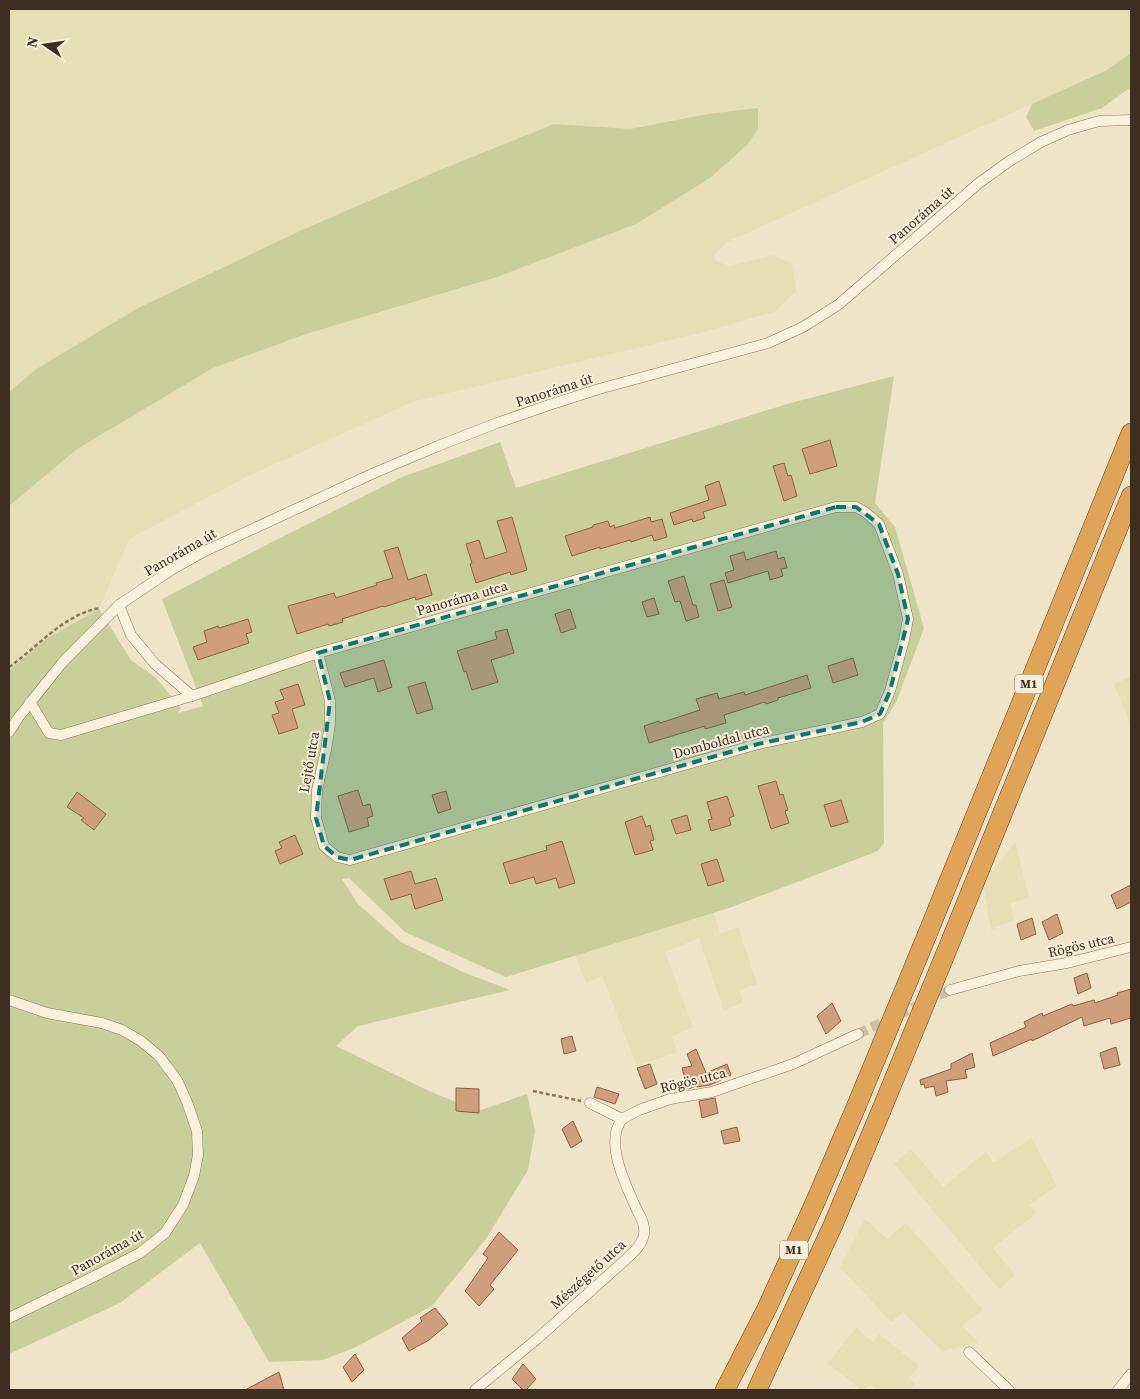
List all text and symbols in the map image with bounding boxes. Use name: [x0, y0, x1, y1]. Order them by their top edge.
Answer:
north arrow: [20, 20, 70, 70]
text: N: [21, 35, 43, 49]
street label: Panoráma út: [884, 181, 958, 249]
street label: Panoráma út: [513, 368, 596, 412]
street label: Panoráma út: [140, 523, 220, 581]
street label: Panoráma utca: [414, 575, 511, 621]
road number: M1: [1015, 674, 1043, 694]
street label: Domboldal utca: [671, 718, 772, 763]
street label: Lejtő utca: [294, 729, 324, 794]
street label: Rögös utca: [1046, 927, 1117, 962]
street label: Rögös utca: [658, 1062, 729, 1098]
street label: Panoráma út: [67, 1224, 147, 1280]
street label: Mészégető utca: [546, 1234, 631, 1313]
road number: M1: [780, 1240, 808, 1260]

